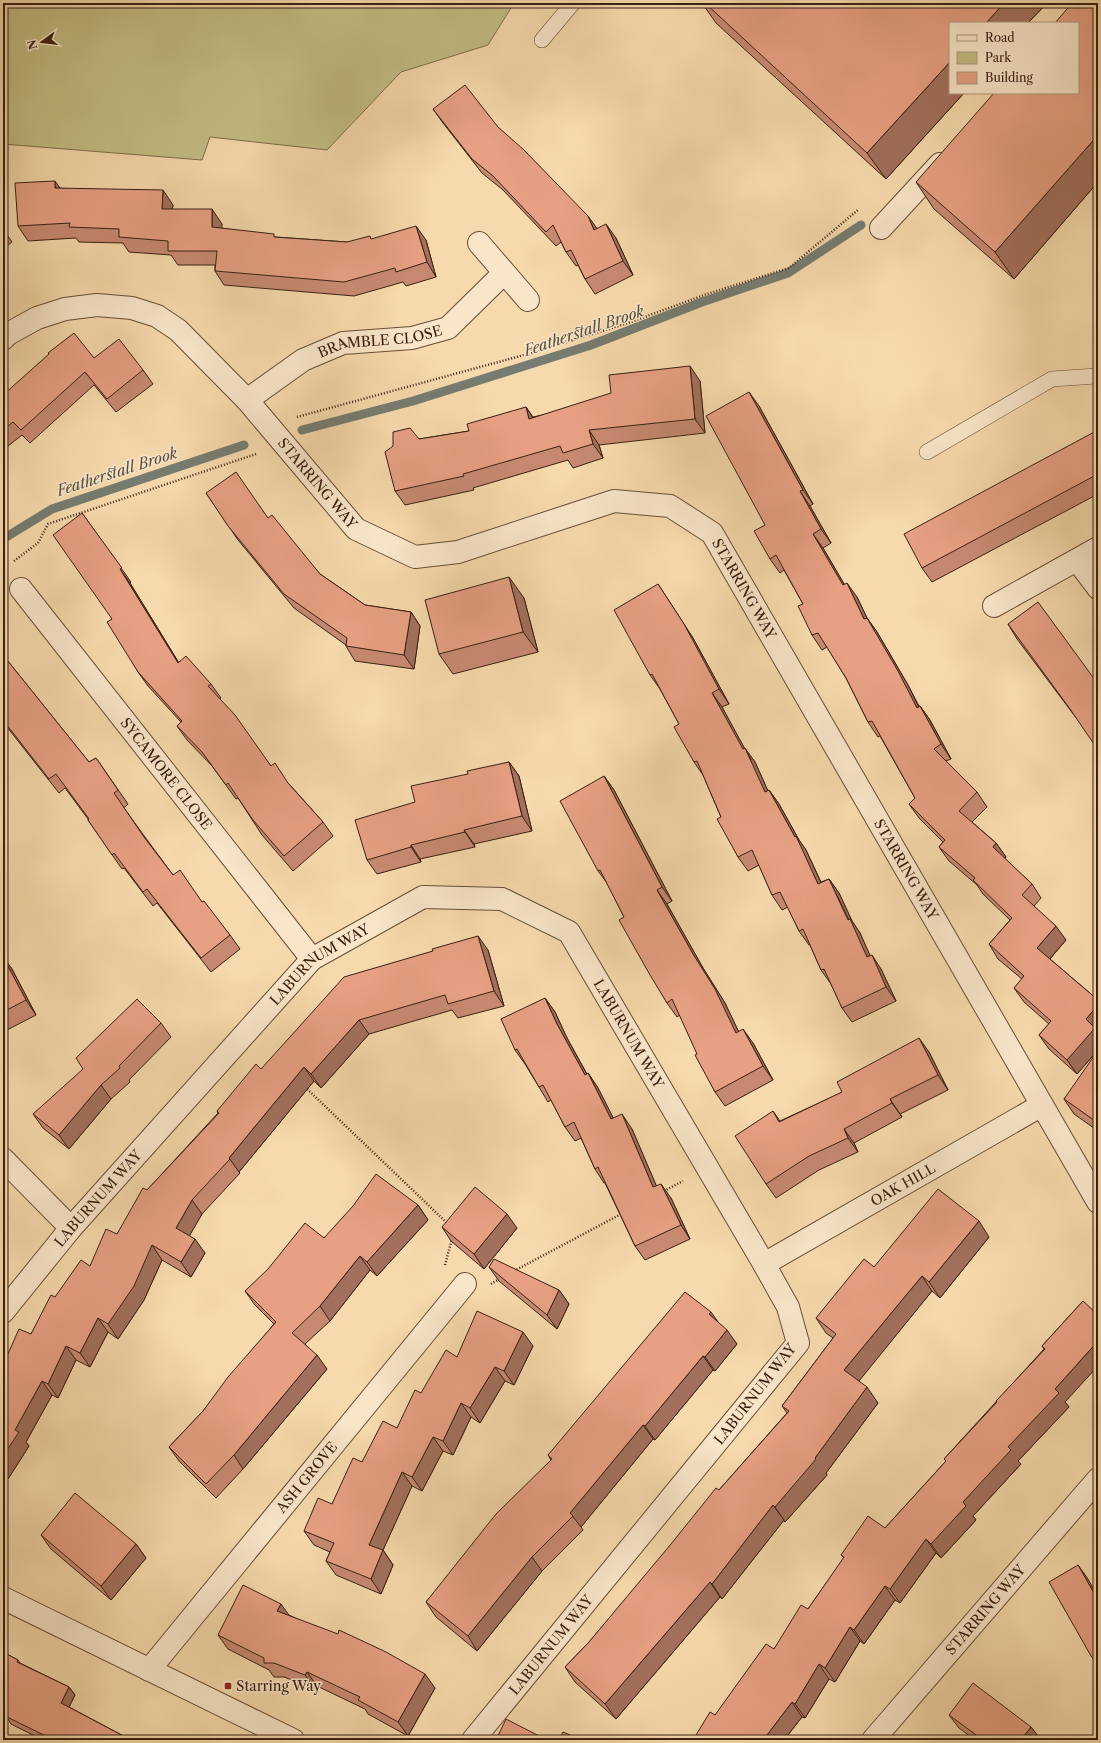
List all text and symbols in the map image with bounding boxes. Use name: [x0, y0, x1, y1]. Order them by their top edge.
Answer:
north arrow: [22, 22, 62, 62]
legend: [949, 22, 1079, 94]
text: Road: [985, 30, 1015, 45]
text: N: [24, 38, 40, 51]
text: Park: [985, 50, 1012, 65]
text: Building: [985, 70, 1033, 85]
water label: Featherstall Brook: [520, 301, 647, 360]
street label: BRAMBLE CLOSE: [315, 321, 444, 362]
street label: STARRING WAY: [274, 434, 362, 533]
water label: Featherstall Brook: [53, 443, 180, 500]
street label: STARRING WAY: [708, 535, 781, 643]
street label: SYCAMORE CLOSE: [117, 714, 216, 833]
street label: STARRING WAY: [870, 816, 943, 924]
street label: LABURNUM WAY: [266, 919, 374, 1009]
street label: LABURNUM WAY: [590, 976, 668, 1092]
street label: LABURNUM WAY: [50, 1145, 146, 1251]
street label: OAK HILL: [867, 1159, 938, 1210]
street label: LABURNUM WAY: [710, 1339, 801, 1448]
street label: ASH GROVE: [272, 1438, 341, 1517]
street label: STARRING WAY: [941, 1560, 1030, 1659]
street label: LABURNUM WAY: [505, 1591, 598, 1699]
place label: Starring Way: [236, 1677, 321, 1695]
marker: Starring Way: [223, 1681, 233, 1691]

